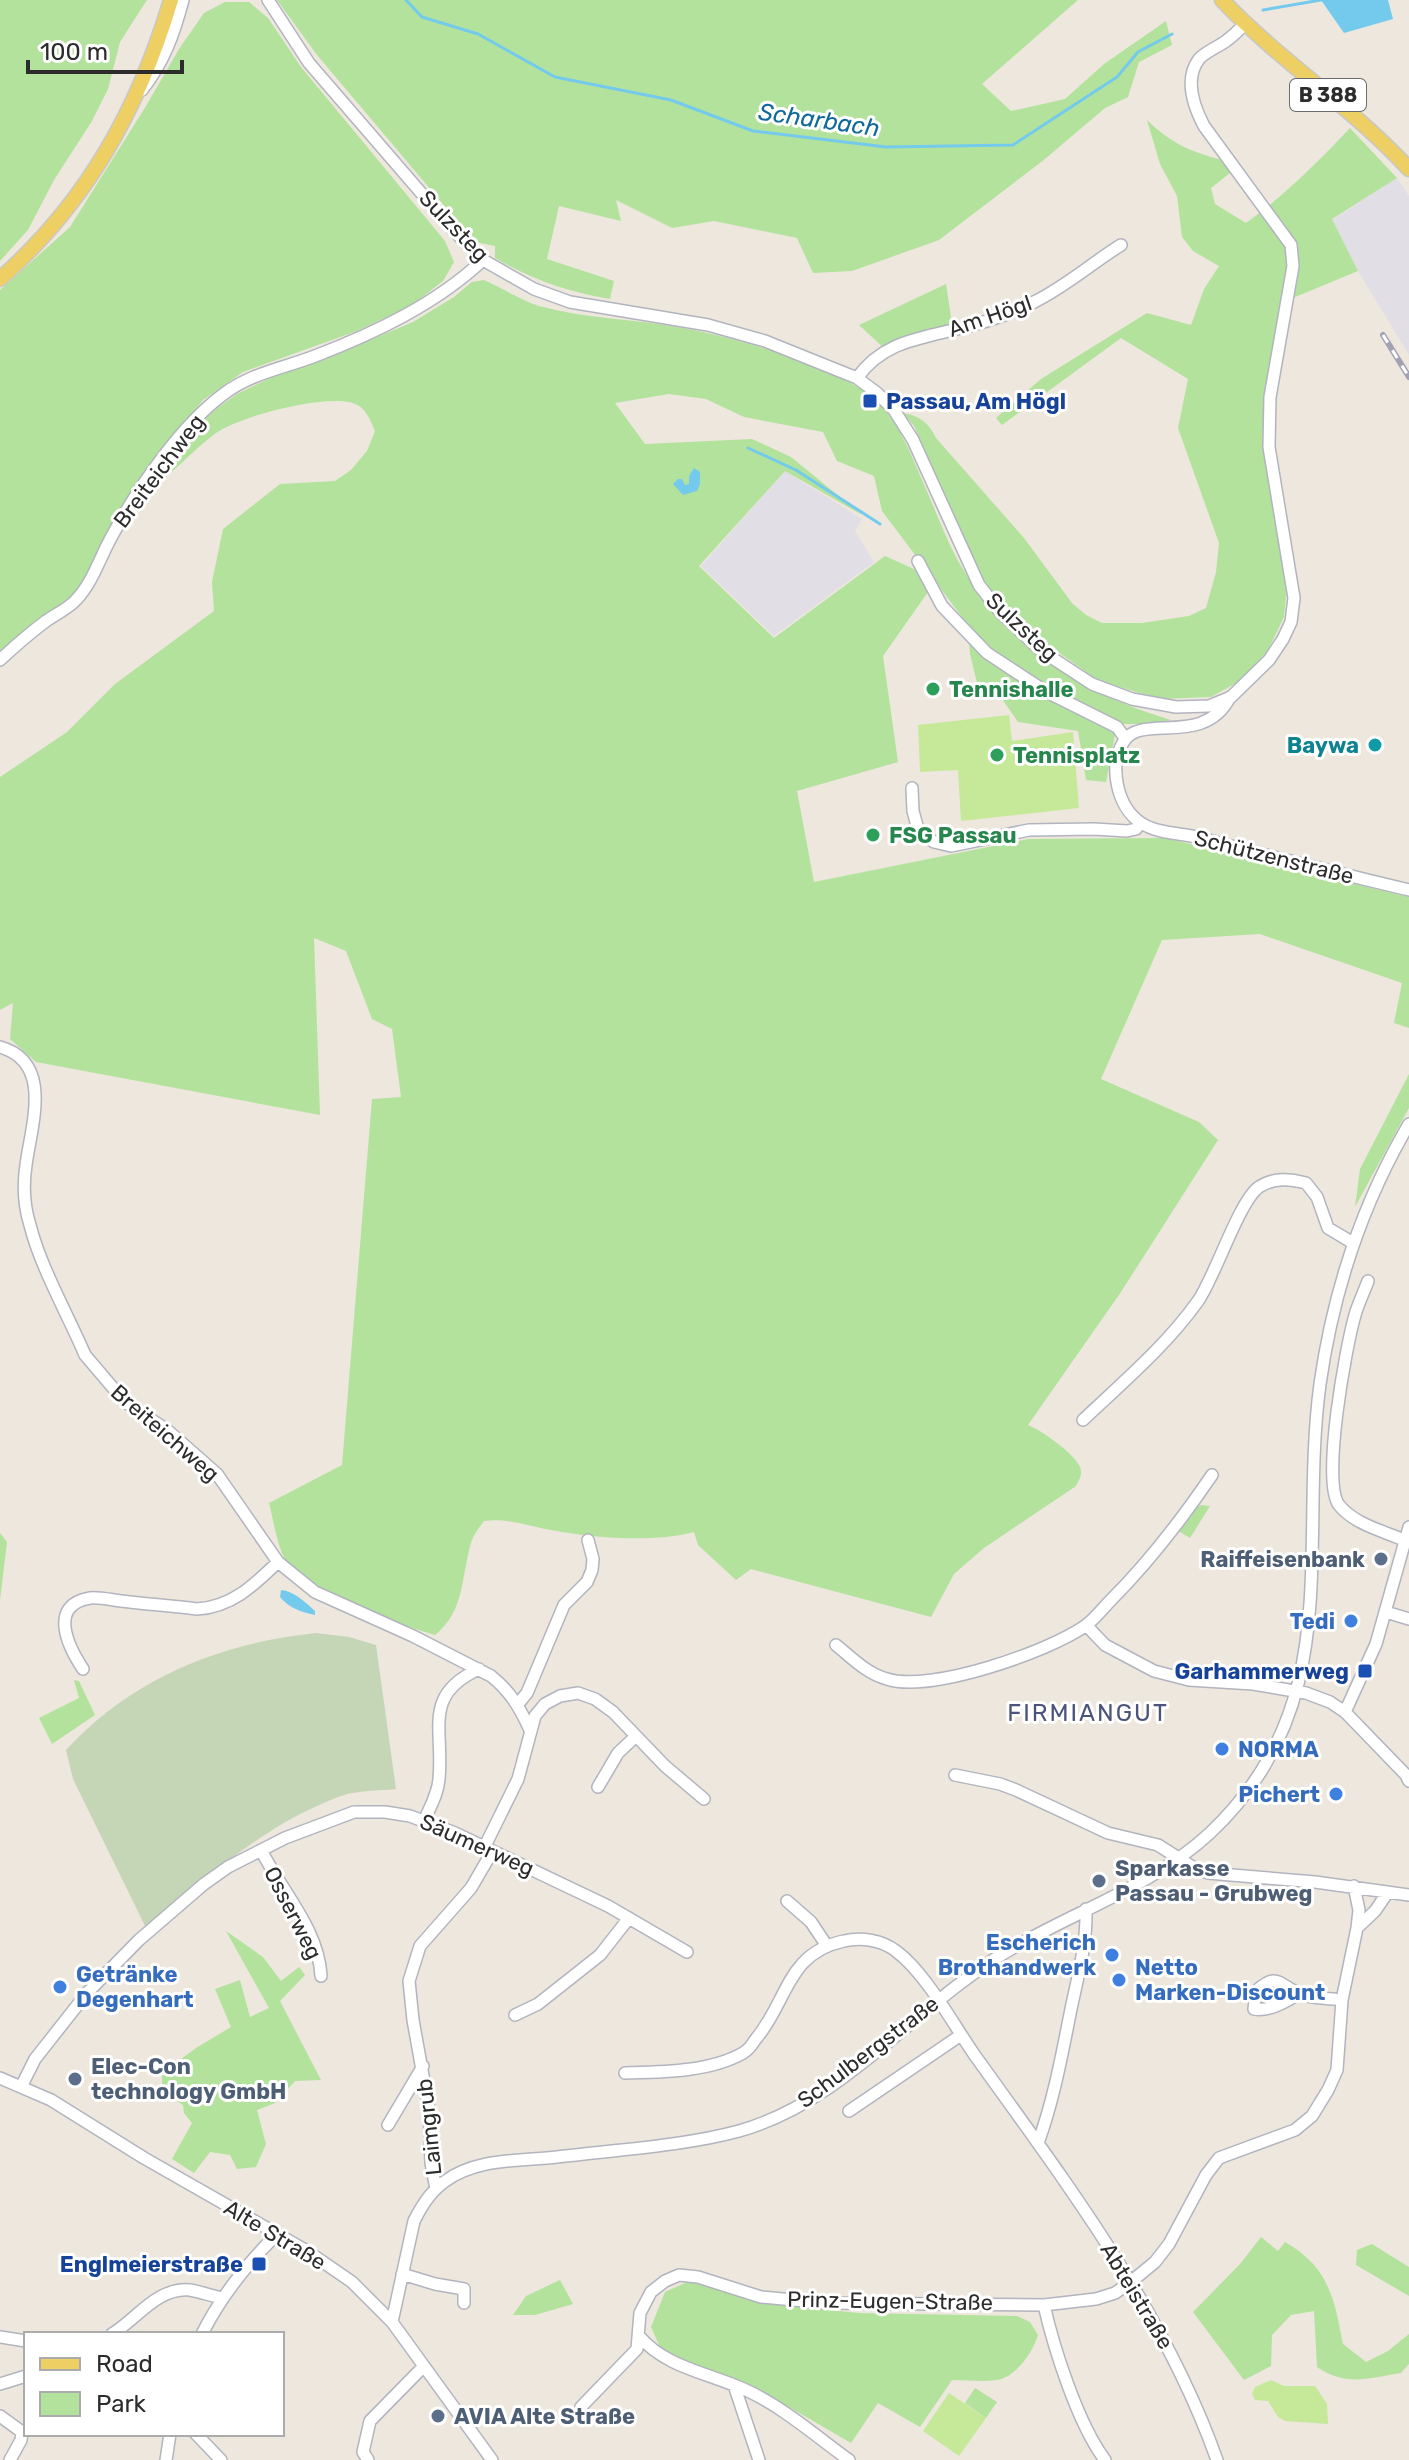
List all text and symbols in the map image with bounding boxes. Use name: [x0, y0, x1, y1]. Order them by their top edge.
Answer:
scale bar: [28, 24, 182, 74]
text: 100 m: [40, 38, 108, 66]
road number: B 388: [1290, 79, 1366, 111]
water label: Scharbach: [757, 98, 881, 142]
street label: Sulzsteg: [413, 185, 495, 267]
street label: Am Högl: [945, 289, 1035, 343]
place label: Passau, Am Högl: [886, 388, 1066, 415]
marker: Passau, Am Högl: [861, 392, 879, 410]
street label: Breiteichweg: [108, 409, 210, 533]
street label: Sulzsteg: [980, 587, 1064, 667]
place label: Tennishalle: [949, 676, 1074, 703]
marker: Tennishalle: [924, 680, 942, 698]
place label: Baywa: [1287, 732, 1359, 759]
marker: Baywa: [1366, 736, 1384, 754]
place label: Tennisplatz: [1013, 742, 1140, 769]
marker: Tennisplatz: [988, 746, 1006, 764]
place label: FSG Passau: [889, 822, 1017, 849]
street label: Schützenstraße: [1192, 824, 1356, 890]
marker: FSG Passau: [864, 826, 882, 844]
street label: Breiteichweg: [105, 1379, 225, 1487]
place label: Raiffeisenbank: [1200, 1546, 1365, 1573]
marker: Raiffeisenbank: [1372, 1550, 1390, 1568]
place label: Tedi: [1290, 1608, 1335, 1635]
marker: Tedi: [1342, 1612, 1360, 1630]
place label: Garhammerweg: [1174, 1658, 1349, 1685]
marker: Garhammerweg: [1356, 1662, 1374, 1680]
district label: FIRMIANGUT: [1007, 1699, 1169, 1727]
place label: NORMA: [1238, 1736, 1319, 1763]
marker: NORMA: [1213, 1740, 1231, 1758]
place label: Pichert: [1238, 1781, 1320, 1808]
marker: Pichert: [1327, 1785, 1345, 1803]
street label: Säumerweg: [416, 1808, 538, 1882]
place label: Sparkasse Passau - Grubweg: [1115, 1855, 1312, 1907]
street label: Osserweg: [258, 1862, 328, 1964]
marker: Sparkasse Passau - Grubweg: [1090, 1872, 1108, 1890]
place label: Escherich Brothandwerk: [938, 1929, 1096, 1981]
marker: Escherich Brothandwerk: [1103, 1946, 1121, 1964]
place label: Netto Marken-Discount: [1135, 1954, 1325, 2006]
place label: Getränke Degenhart: [76, 1961, 194, 2013]
marker: Netto Marken-Discount: [1110, 1971, 1128, 1989]
marker: Getränke Degenhart: [51, 1978, 69, 1996]
street label: Schulbergstraße: [792, 1990, 944, 2114]
place label: Elec-Con technology GmbH: [91, 2053, 286, 2105]
marker: Elec-Con technology GmbH: [66, 2070, 84, 2088]
street label: Laimgrub: [410, 2077, 448, 2177]
street label: Alte Straße: [219, 2194, 331, 2276]
street label: Abteistraße: [1095, 2238, 1179, 2354]
place label: Englmeierstraße: [60, 2251, 243, 2278]
marker: Englmeierstraße: [250, 2255, 268, 2273]
street label: Prinz-Eugen-Straße: [787, 2286, 993, 2316]
legend: [24, 2332, 284, 2436]
text: Road: [96, 2350, 153, 2378]
text: Park: [96, 2390, 147, 2418]
place label: AVIA Alte Straße: [454, 2403, 635, 2430]
marker: AVIA Alte Straße: [429, 2407, 447, 2425]

